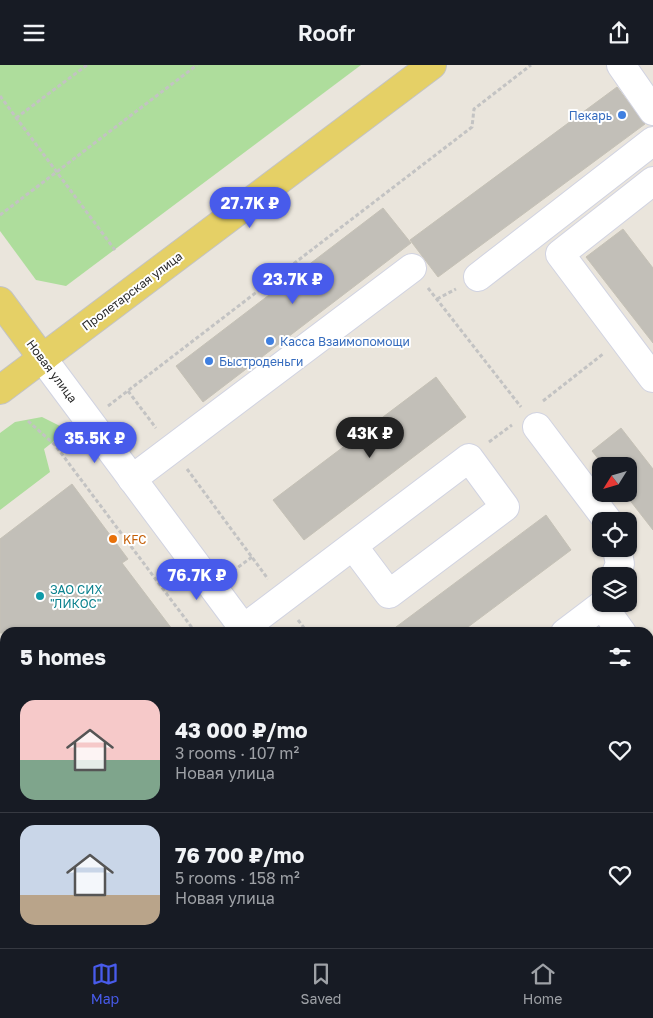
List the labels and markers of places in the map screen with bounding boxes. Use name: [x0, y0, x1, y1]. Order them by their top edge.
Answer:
place label: Пекарь: [569, 108, 612, 123]
marker: Пекарь: [616, 109, 628, 121]
pin: 27.7K ₽: [204, 186, 296, 229]
pin: 23.7K ₽: [247, 263, 339, 305]
place label: Касса Взаимопомощи: [280, 334, 410, 349]
marker: Касса Взаимопомощи: [264, 335, 276, 347]
place label: Быстроденьги: [219, 354, 303, 369]
marker: Быстроденьги: [203, 355, 215, 367]
pin: 43K ₽: [335, 417, 405, 459]
pin: 35.5K ₽: [49, 421, 141, 464]
place label: KFC: [123, 532, 147, 547]
marker: KFC: [107, 533, 119, 545]
pin: 76.7K ₽: [151, 559, 243, 601]
place label: ЗАО СИХ "ЛИКОС": [50, 582, 102, 611]
marker: ЗАО СИХ "ЛИКОС": [34, 590, 46, 602]

